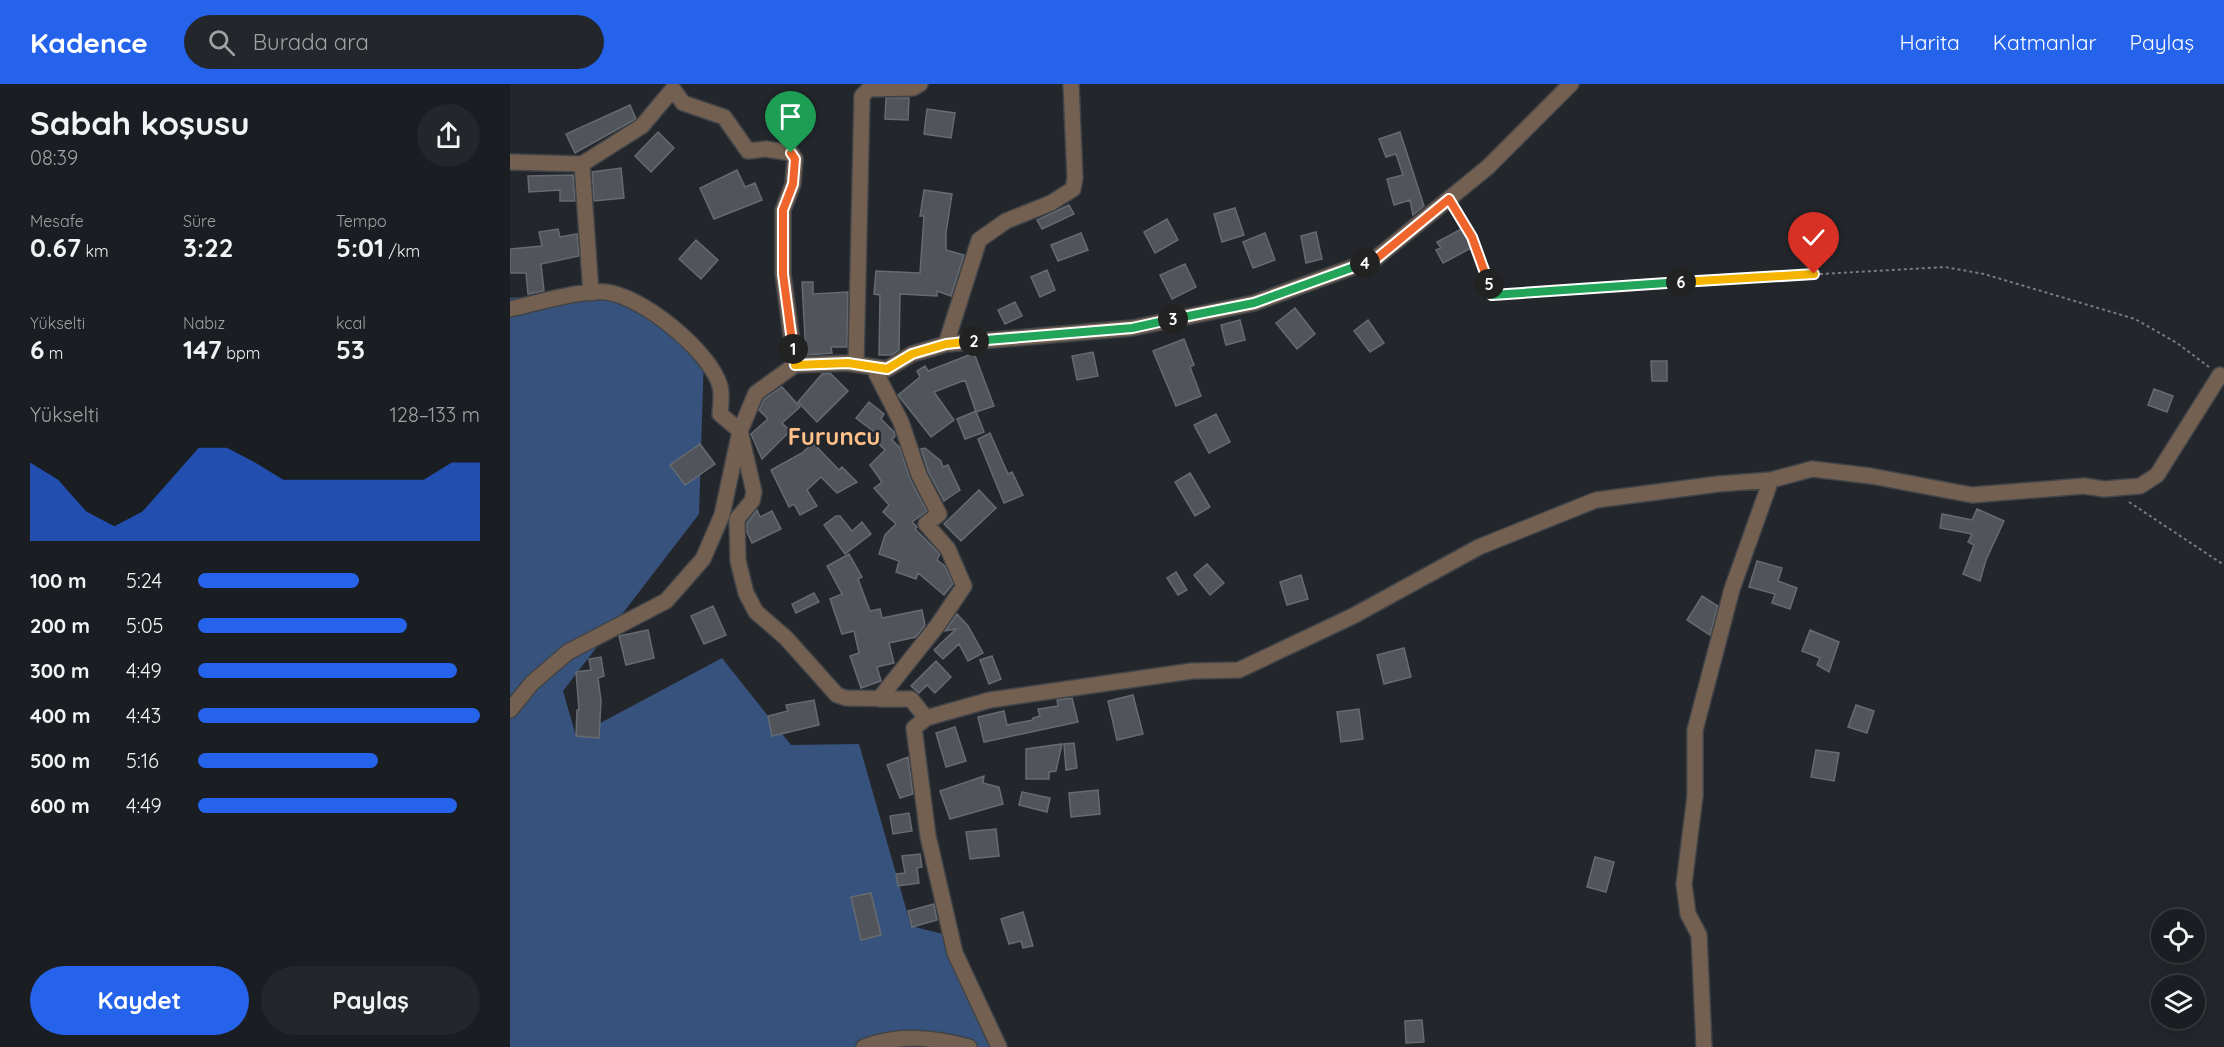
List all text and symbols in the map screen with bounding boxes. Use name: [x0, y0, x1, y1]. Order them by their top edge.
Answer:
search box: [184, 15, 604, 69]
text: Kadence: [30, 25, 148, 60]
icon: search: [205, 26, 238, 59]
text: Burada ara: [253, 28, 369, 56]
text: Harita: [1900, 29, 1960, 55]
text: Katmanlar: [1993, 29, 2097, 55]
text: Paylaş: [2130, 29, 2194, 55]
pin: [765, 91, 816, 153]
icon: arrive: [774, 100, 807, 133]
text: Sabah koşusu: [30, 102, 250, 143]
button: share: [417, 104, 480, 167]
text: 08:39: [30, 145, 78, 170]
text: Mesafe: [30, 211, 84, 231]
text: Süre: [183, 211, 216, 231]
text: Tempo: [336, 211, 387, 231]
pin: [1788, 212, 1839, 274]
icon: check: [1797, 221, 1830, 254]
text: 0.67: [30, 231, 81, 264]
text: 3:22: [183, 231, 234, 264]
text: 5:01: [336, 231, 384, 264]
text: km: [81, 241, 109, 261]
text: /km: [384, 241, 420, 261]
pin: 4: [1350, 248, 1380, 278]
text: 4: [1360, 253, 1370, 273]
pin: 6: [1666, 267, 1696, 297]
pin: 5: [1474, 269, 1504, 299]
text: 6: [1677, 272, 1685, 292]
text: 5: [1484, 274, 1494, 294]
pin: 3: [1158, 304, 1188, 334]
text: 3: [1169, 309, 1177, 329]
text: Yükselti: [30, 313, 85, 333]
text: Nabız: [183, 313, 225, 333]
text: kcal: [336, 313, 366, 333]
pin: 2: [959, 326, 989, 356]
text: 2: [969, 331, 979, 351]
text: 6: [30, 333, 44, 366]
text: 147: [183, 333, 222, 366]
text: 53: [336, 333, 365, 366]
pin: 1: [778, 334, 808, 364]
text: 1: [790, 339, 796, 359]
text: m: [44, 343, 63, 363]
text: bpm: [222, 343, 260, 363]
text: Yükselti: [30, 402, 99, 427]
text: 128–133 m: [389, 402, 480, 427]
district label: Furuncu: [788, 421, 880, 451]
text: 100 m: [30, 568, 86, 593]
text: 5:24: [126, 568, 162, 593]
text: 200 m: [30, 613, 90, 638]
text: 5:05: [126, 613, 163, 638]
text: 300 m: [30, 658, 89, 683]
text: 4:49: [126, 658, 162, 683]
text: 400 m: [30, 703, 90, 728]
text: 4:43: [126, 703, 161, 728]
text: 500 m: [30, 748, 90, 773]
text: 5:16: [126, 748, 159, 773]
text: 600 m: [30, 793, 90, 818]
text: 4:49: [126, 793, 162, 818]
map controls: [2151, 909, 2205, 1029]
button: locate: [2151, 909, 2205, 963]
button: Kaydet: [30, 966, 249, 1035]
button: Paylaş: [261, 966, 480, 1035]
button: layers: [2151, 975, 2205, 1029]

